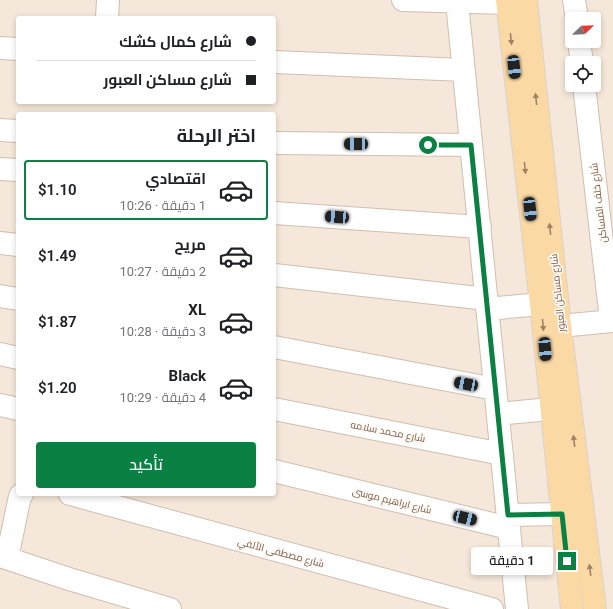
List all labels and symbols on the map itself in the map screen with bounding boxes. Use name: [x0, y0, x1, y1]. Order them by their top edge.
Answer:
north arrow: [565, 12, 601, 48]
one-way arrow: [508, 33, 514, 45]
car: [507, 54, 521, 80]
one-way arrow: [533, 93, 539, 105]
route start: [419, 136, 437, 154]
car: [344, 138, 368, 150]
one-way arrow: [522, 162, 529, 174]
street label: شارع خلف المساكن: [588, 162, 610, 244]
car: [523, 196, 537, 222]
car: [325, 210, 349, 224]
one-way arrow: [547, 223, 553, 235]
street label: شارع مساكن العبور: [548, 253, 568, 334]
one-way arrow: [539, 319, 546, 331]
car: [538, 337, 552, 361]
car: [453, 376, 479, 392]
street label: شارع محمد سلامه: [349, 419, 426, 445]
one-way arrow: [571, 435, 577, 447]
street label: شارع ابراهيم موسى: [351, 485, 433, 518]
car: [452, 509, 478, 527]
street label: شارع مصطفى الألفي: [236, 536, 325, 571]
callout: 1 دقيقة: [471, 547, 553, 575]
route end: [558, 552, 576, 570]
one-way arrow: [587, 564, 593, 576]

